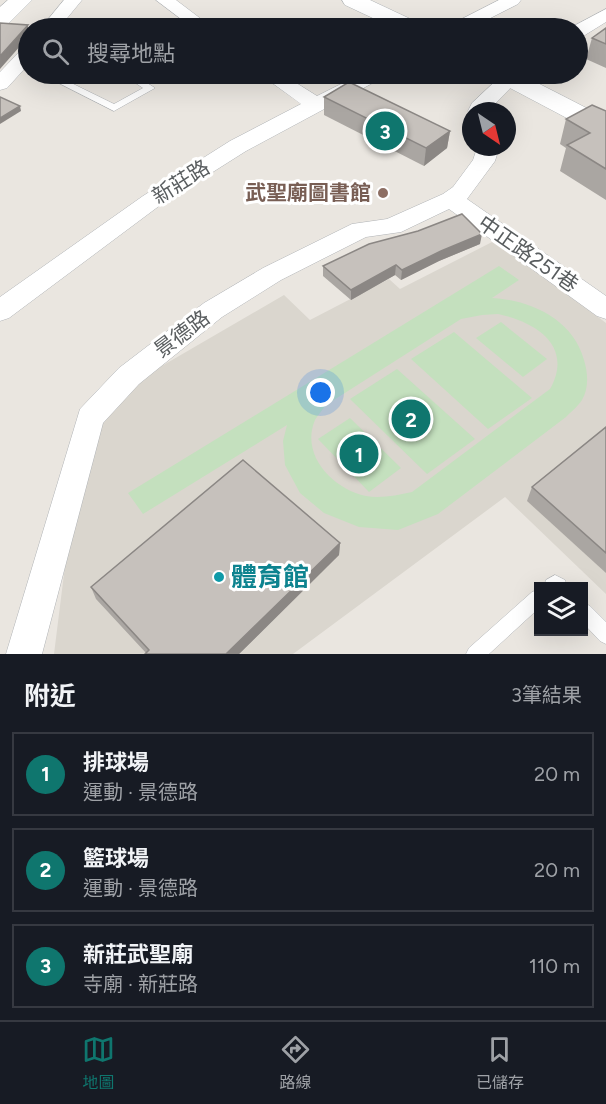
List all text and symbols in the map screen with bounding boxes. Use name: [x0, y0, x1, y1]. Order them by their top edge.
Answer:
search box: [18, 18, 588, 84]
icon: search: [39, 35, 72, 68]
text: 搜尋地點: [87, 40, 175, 67]
north arrow: [462, 102, 516, 156]
pin: 3: [366, 108, 404, 154]
street label: 新莊路: [147, 154, 214, 209]
place label: 武聖廟圖書館: [245, 180, 371, 205]
marker: 武聖廟圖書館: [376, 186, 390, 200]
street label: 中正路251巷: [473, 210, 583, 297]
street label: 景德路: [149, 305, 214, 363]
your location: [306, 378, 335, 407]
pin: 2: [392, 396, 430, 442]
pin: 1: [340, 432, 378, 476]
place label: 體育館: [231, 561, 309, 593]
marker: 體育館: [212, 570, 226, 584]
map controls: [534, 582, 588, 636]
button: layers: [534, 582, 588, 636]
text: 附近: [24, 680, 76, 712]
text: 3筆結果: [511, 683, 582, 707]
text: 排球場: [83, 749, 149, 776]
text: 1: [41, 762, 50, 786]
text: 20 m: [534, 762, 580, 786]
text: 運動 · 景德路: [83, 780, 198, 804]
text: 籃球場: [83, 845, 149, 872]
text: 2: [40, 858, 51, 882]
text: 20 m: [534, 858, 580, 882]
text: 運動 · 景德路: [83, 876, 198, 900]
text: 新莊武聖廟: [83, 941, 193, 968]
text: 3: [40, 954, 51, 978]
text: 110 m: [529, 954, 580, 978]
text: 寺廟 · 新莊路: [83, 972, 198, 996]
tab: 地圖: [82, 1033, 115, 1093]
tab: 路線: [279, 1033, 312, 1093]
tab: 已儲存: [476, 1033, 524, 1093]

